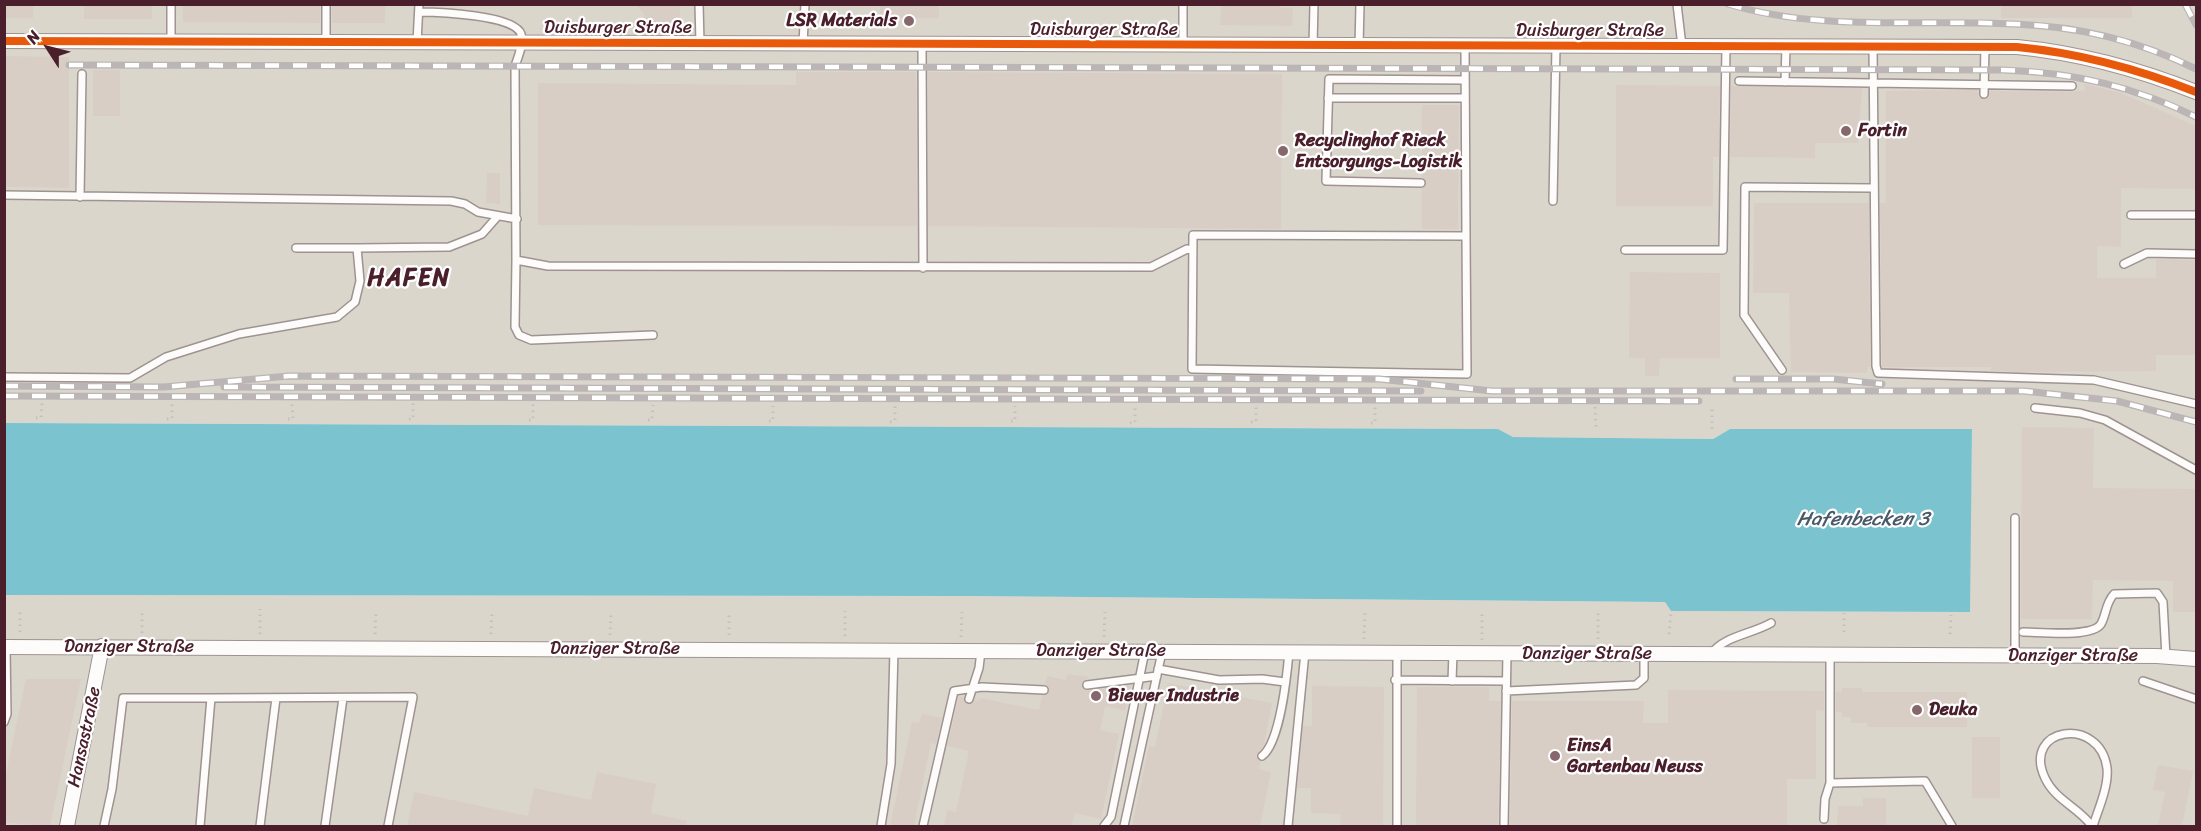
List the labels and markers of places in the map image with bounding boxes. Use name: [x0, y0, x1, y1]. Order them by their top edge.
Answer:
place label: LSR Materials: [786, 10, 897, 32]
marker: LSR Materials: [902, 14, 916, 28]
place label: Fortin: [1858, 120, 1907, 142]
marker: Fortin: [1839, 124, 1853, 138]
place label: Recyclinghof Rieck Entsorgungs-Logistik: [1295, 130, 1463, 172]
marker: Recyclinghof Rieck Entsorgungs-Logistik: [1276, 144, 1290, 158]
place label: Biewer Industrie: [1108, 685, 1239, 707]
marker: Biewer Industrie: [1089, 689, 1103, 703]
place label: Deuka: [1929, 699, 1977, 721]
marker: Deuka: [1910, 703, 1924, 717]
place label: EinsA Gartenbau Neuss: [1567, 735, 1703, 777]
marker: EinsA Gartenbau Neuss: [1548, 749, 1562, 763]

